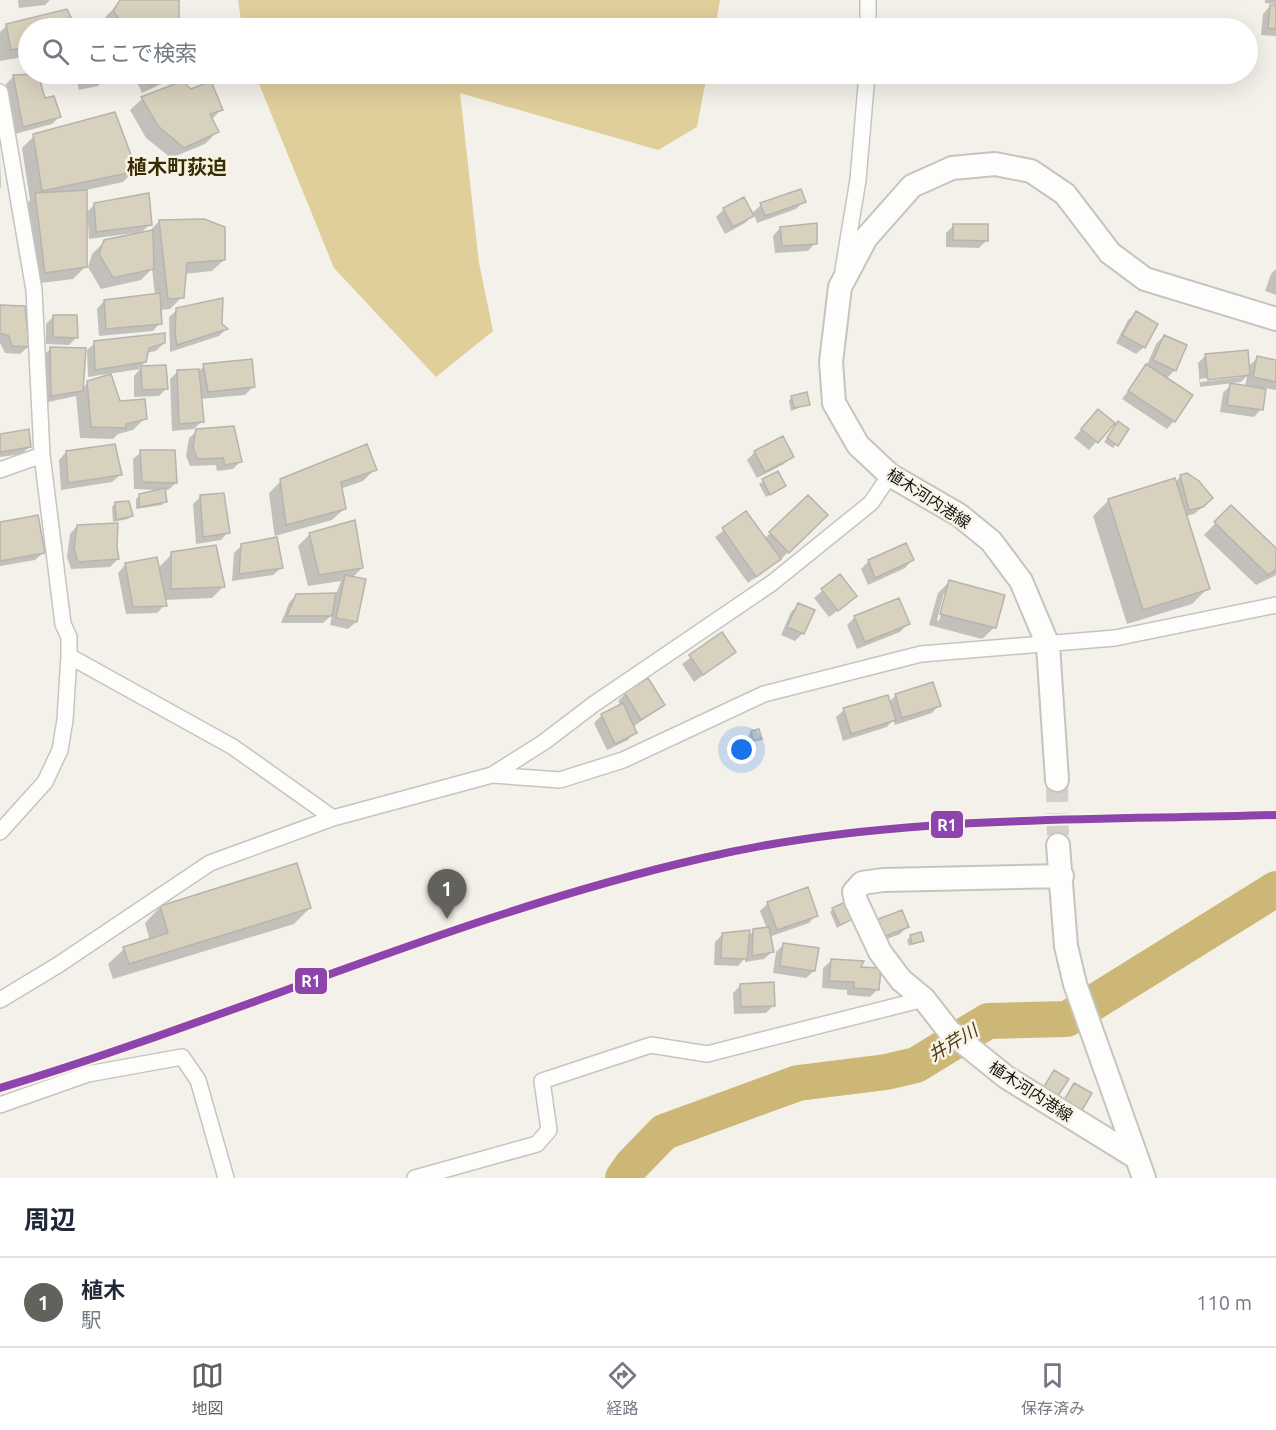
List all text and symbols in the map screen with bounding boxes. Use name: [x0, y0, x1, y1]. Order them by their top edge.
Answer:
search box: [18, 18, 1258, 84]
icon: search: [39, 35, 72, 68]
text: ここで検索: [87, 40, 197, 65]
district label: 植木町荻迫: [127, 155, 227, 178]
street label: 植木河内港線: [884, 464, 974, 532]
your location: [727, 735, 756, 764]
line badge: R1: [930, 810, 964, 839]
text: R1: [937, 816, 957, 834]
pin: 1: [428, 870, 466, 919]
line badge: R1: [294, 967, 328, 995]
text: R1: [301, 972, 321, 990]
water label: 井芹川: [924, 1019, 982, 1065]
street label: 植木河内港線: [986, 1057, 1076, 1125]
text: 周辺: [24, 1205, 76, 1234]
text: 植木: [81, 1277, 125, 1302]
text: 1: [38, 1291, 49, 1314]
text: 110 m: [1196, 1291, 1252, 1314]
text: 駅: [81, 1308, 101, 1331]
tab: 地図: [191, 1359, 224, 1419]
tab: 経路: [606, 1359, 639, 1419]
tab: 保存済み: [1021, 1359, 1085, 1419]

